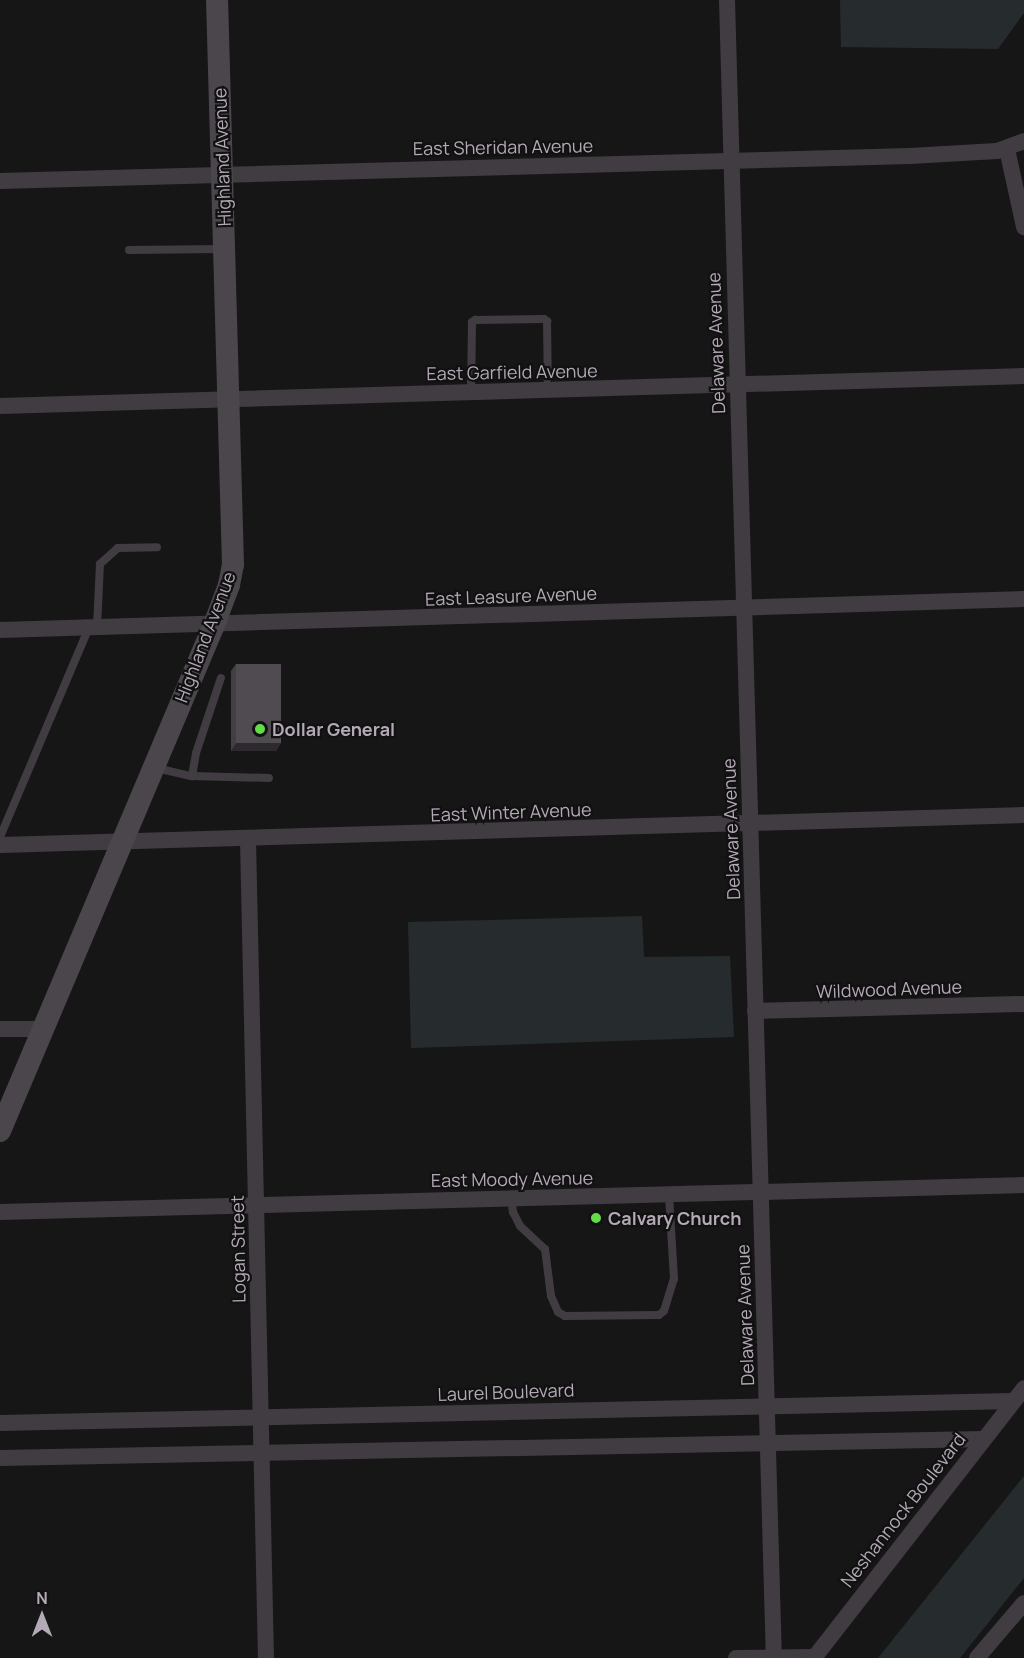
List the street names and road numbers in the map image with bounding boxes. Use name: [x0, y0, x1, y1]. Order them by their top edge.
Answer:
street label: Highland Avenue: [209, 87, 235, 227]
street label: East Sheridan Avenue: [413, 135, 593, 159]
street label: Delaware Avenue: [703, 272, 729, 414]
street label: East Garfield Avenue: [426, 360, 598, 384]
street label: Highland Avenue: [170, 568, 240, 706]
street label: East Leasure Avenue: [425, 582, 597, 610]
street label: Delaware Avenue: [718, 758, 744, 900]
street label: East Winter Avenue: [430, 798, 592, 826]
street label: Wildwood Avenue: [816, 976, 962, 1002]
street label: East Moody Avenue: [431, 1167, 593, 1191]
street label: Logan Street: [226, 1195, 250, 1303]
street label: Delaware Avenue: [732, 1244, 758, 1386]
street label: Laurel Boulevard: [437, 1379, 575, 1405]
street label: Neshannock Boulevard: [836, 1429, 970, 1591]

